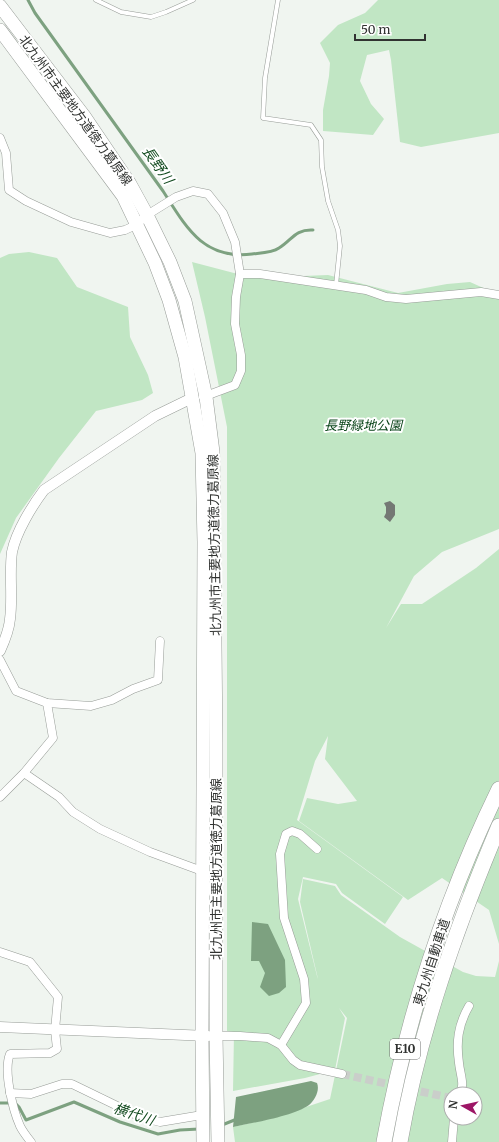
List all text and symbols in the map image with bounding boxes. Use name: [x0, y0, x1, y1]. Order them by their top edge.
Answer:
scale bar: [355, 16, 425, 42]
text: 50 m: [361, 22, 390, 37]
street label: 北九州市主要地方道徳力葛原線: [15, 32, 136, 189]
water label: 長野川: [139, 143, 179, 189]
park label: 長野緑地公園: [324, 417, 404, 434]
street label: 北九州市主要地方道徳力葛原線: [204, 454, 225, 636]
street label: 北九州市主要地方道徳力葛原線: [208, 778, 225, 960]
street label: 東九州自動車道: [409, 916, 454, 1008]
road number: E10: [390, 1039, 420, 1059]
north arrow: [443, 1086, 483, 1126]
water label: 横代川: [111, 1099, 159, 1130]
text: N: [446, 1099, 461, 1110]

